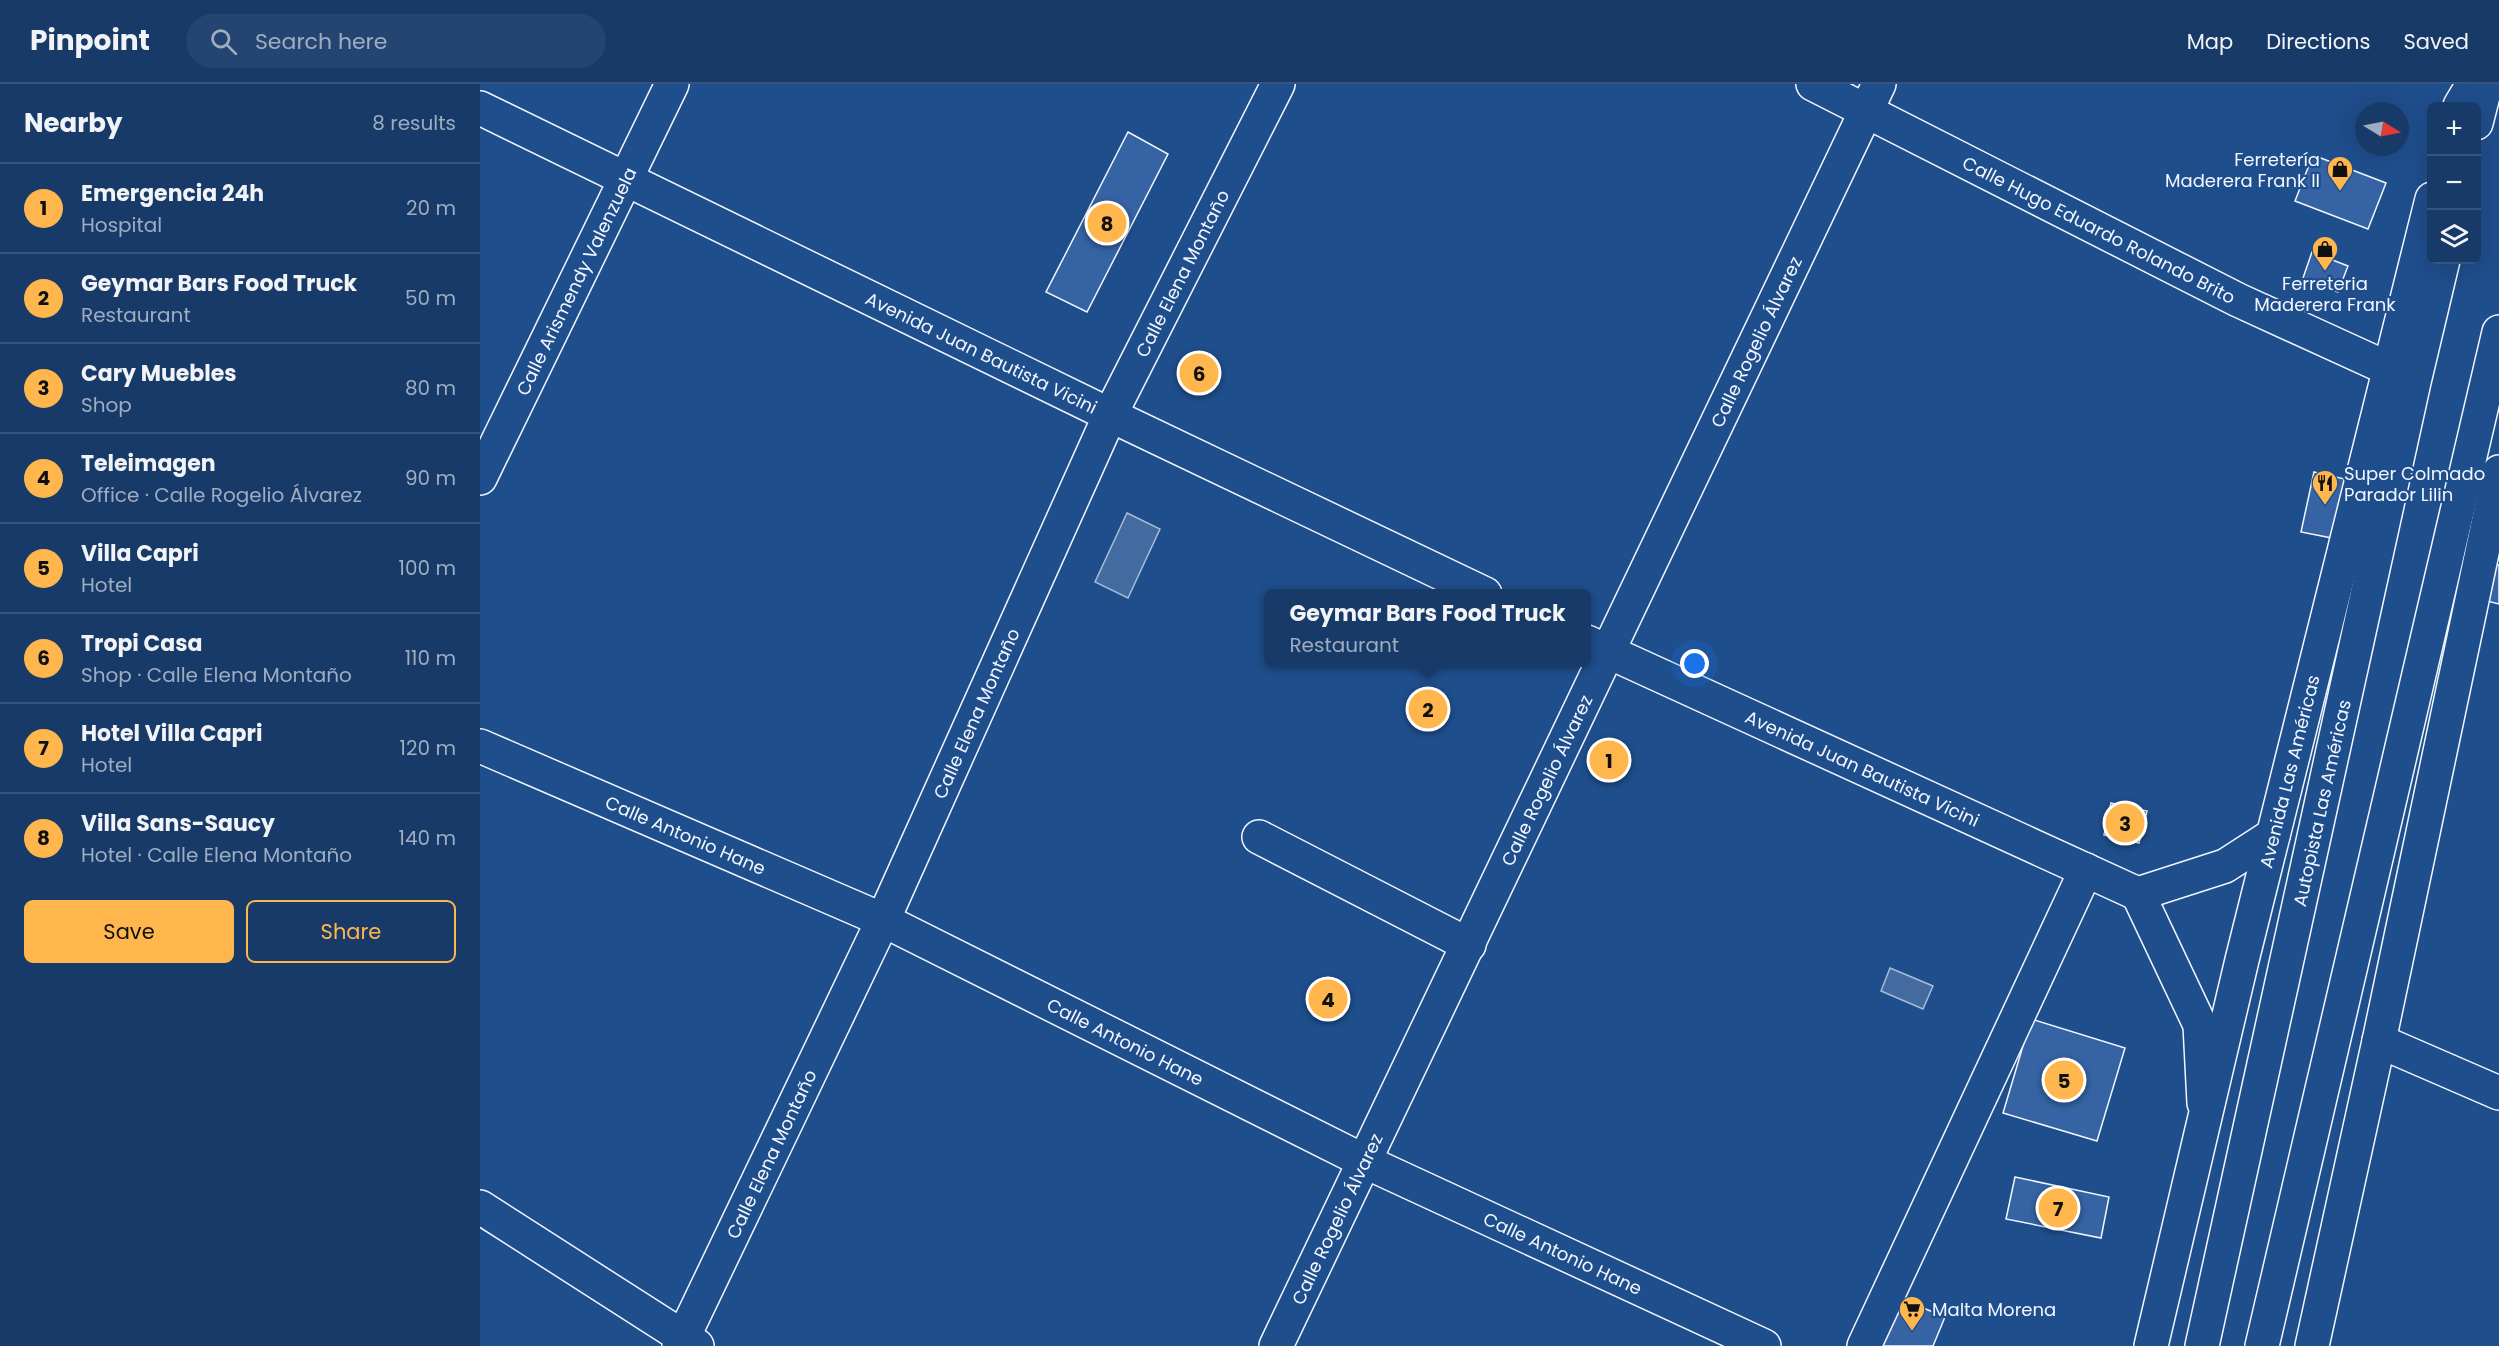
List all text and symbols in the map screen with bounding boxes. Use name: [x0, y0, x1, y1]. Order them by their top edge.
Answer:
search box: [186, 14, 606, 68]
text: Pinpoint: [30, 21, 150, 60]
icon: search: [207, 25, 240, 58]
text: Search here: [255, 26, 387, 57]
text: Map: [2187, 27, 2233, 56]
text: Directions: [2266, 27, 2370, 56]
text: Saved: [2403, 27, 2469, 56]
north arrow: [2355, 102, 2409, 156]
map controls: [2427, 102, 2481, 264]
button: +: [2427, 102, 2481, 156]
text: Nearby: [24, 105, 122, 141]
text: 8 results: [372, 109, 456, 137]
place label: Ferretería Maderera Frank II: [2165, 147, 2320, 193]
street label: Calle Hugo Eduardo Rolando Brito: [1958, 150, 2240, 309]
shop icon: Ferretería Maderera Frank II: [2325, 154, 2355, 192]
button: −: [2427, 156, 2481, 210]
street label: Calle Arismendy Valenzuela: [510, 163, 642, 399]
text: Emergencia 24h: [81, 178, 264, 209]
street label: Calle Elena Montaño: [1129, 185, 1235, 361]
text: 1: [40, 194, 47, 222]
text: 20 m: [406, 194, 456, 222]
pin: 8: [1088, 200, 1126, 246]
button: layers: [2427, 210, 2481, 264]
text: Hospital: [81, 211, 162, 239]
shop icon: Ferreteria Maderera Frank: [2310, 234, 2340, 272]
street label: Calle Rogelio Álvarez: [1704, 252, 1807, 431]
text: Geymar Bars Food Truck: [81, 268, 357, 299]
place label: Ferreteria Maderera Frank: [2254, 271, 2396, 317]
text: 2: [38, 284, 49, 312]
text: 50 m: [405, 284, 456, 312]
street label: Avenida Juan Bautista Vicini: [862, 285, 1102, 419]
text: Restaurant: [81, 301, 191, 329]
pin: 6: [1180, 350, 1218, 396]
text: Cary Muebles: [81, 358, 237, 389]
text: 3: [37, 374, 50, 402]
text: 80 m: [405, 374, 456, 402]
text: Shop: [81, 391, 132, 419]
text: Teleimagen: [81, 448, 216, 479]
place label: Super Colmado Parador Lilin: [2344, 461, 2485, 507]
text: 4: [37, 464, 50, 492]
text: 90 m: [405, 464, 456, 492]
restaurant icon: Super Colmado Parador Lilin: [2310, 468, 2340, 506]
text: Office · Calle Rogelio Álvarez: [81, 481, 362, 509]
text: Villa Capri: [81, 538, 199, 569]
text: 5: [37, 554, 50, 582]
text: 100 m: [399, 554, 456, 582]
text: Hotel: [81, 571, 132, 599]
popup: [1264, 589, 1591, 667]
text: Geymar Bars Food Truck: [1289, 598, 1566, 629]
street label: Calle Elena Montaño: [927, 624, 1025, 803]
text: Tropi Casa: [81, 628, 202, 659]
text: Restaurant: [1289, 631, 1399, 659]
text: 6: [37, 644, 50, 672]
text: 110 m: [405, 644, 456, 672]
your location: [1680, 649, 1709, 678]
text: Shop · Calle Elena Montaño: [81, 661, 352, 689]
street label: Avenida Las Américas: [2253, 672, 2325, 871]
pin: 2: [1408, 686, 1448, 732]
street label: Calle Rogelio Álvarez: [1495, 691, 1598, 870]
street label: Autopista Las Américas: [2287, 697, 2356, 909]
street label: Avenida Juan Bautista Vicini: [1741, 704, 1984, 832]
text: Hotel Villa Capri: [81, 718, 262, 749]
text: 7: [38, 734, 49, 762]
text: 120 m: [400, 734, 456, 762]
pin: 1: [1590, 738, 1628, 782]
text: Hotel: [81, 751, 132, 779]
street label: Calle Antonio Hane: [602, 789, 770, 880]
pin: 3: [2106, 800, 2144, 846]
text: Villa Sans-Saucy: [81, 808, 275, 839]
text: 8: [37, 824, 50, 852]
text: 140 m: [399, 824, 456, 852]
text: Hotel · Calle Elena Montaño: [81, 841, 352, 869]
button: Save: [24, 900, 234, 963]
button: Share: [246, 900, 456, 963]
pin: 4: [1308, 976, 1348, 1022]
street label: Calle Antonio Hane: [1043, 992, 1208, 1091]
pin: 5: [2044, 1058, 2084, 1102]
street label: Calle Elena Montaño: [720, 1065, 822, 1243]
street label: Calle Rogelio Álvarez: [1285, 1129, 1388, 1309]
pin: 7: [2038, 1186, 2078, 1230]
street label: Calle Antonio Hane: [1479, 1205, 1646, 1300]
supermarket icon: Malta Morena: [1897, 1294, 1927, 1332]
place label: Malta Morena: [1932, 1297, 2056, 1322]

